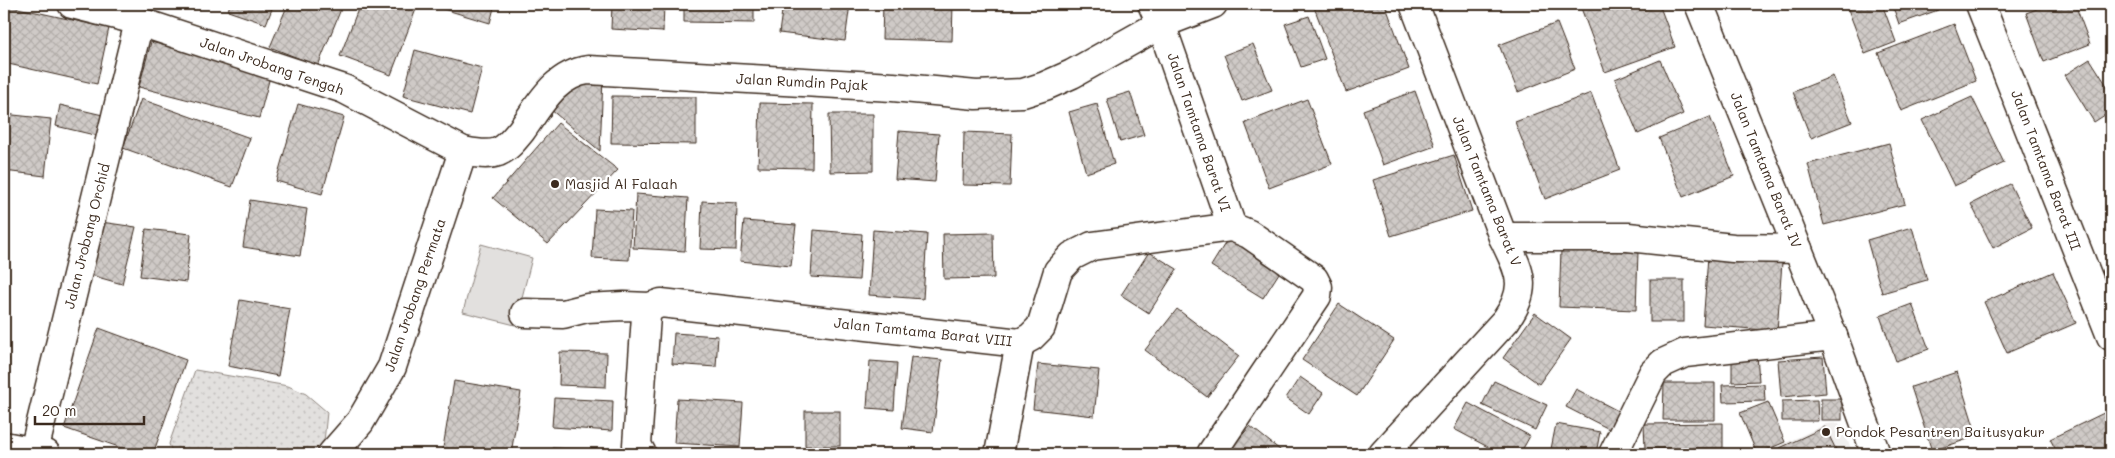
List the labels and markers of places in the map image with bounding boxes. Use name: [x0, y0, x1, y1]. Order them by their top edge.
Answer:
place label: Masjid Al Falaah: [565, 174, 677, 193]
marker: Masjid Al Falaah: [549, 178, 561, 190]
place label: Pondok Pesantren Baitusyakur: [1836, 422, 2045, 441]
marker: Pondok Pesantren Baitusyakur: [1820, 426, 1832, 438]

